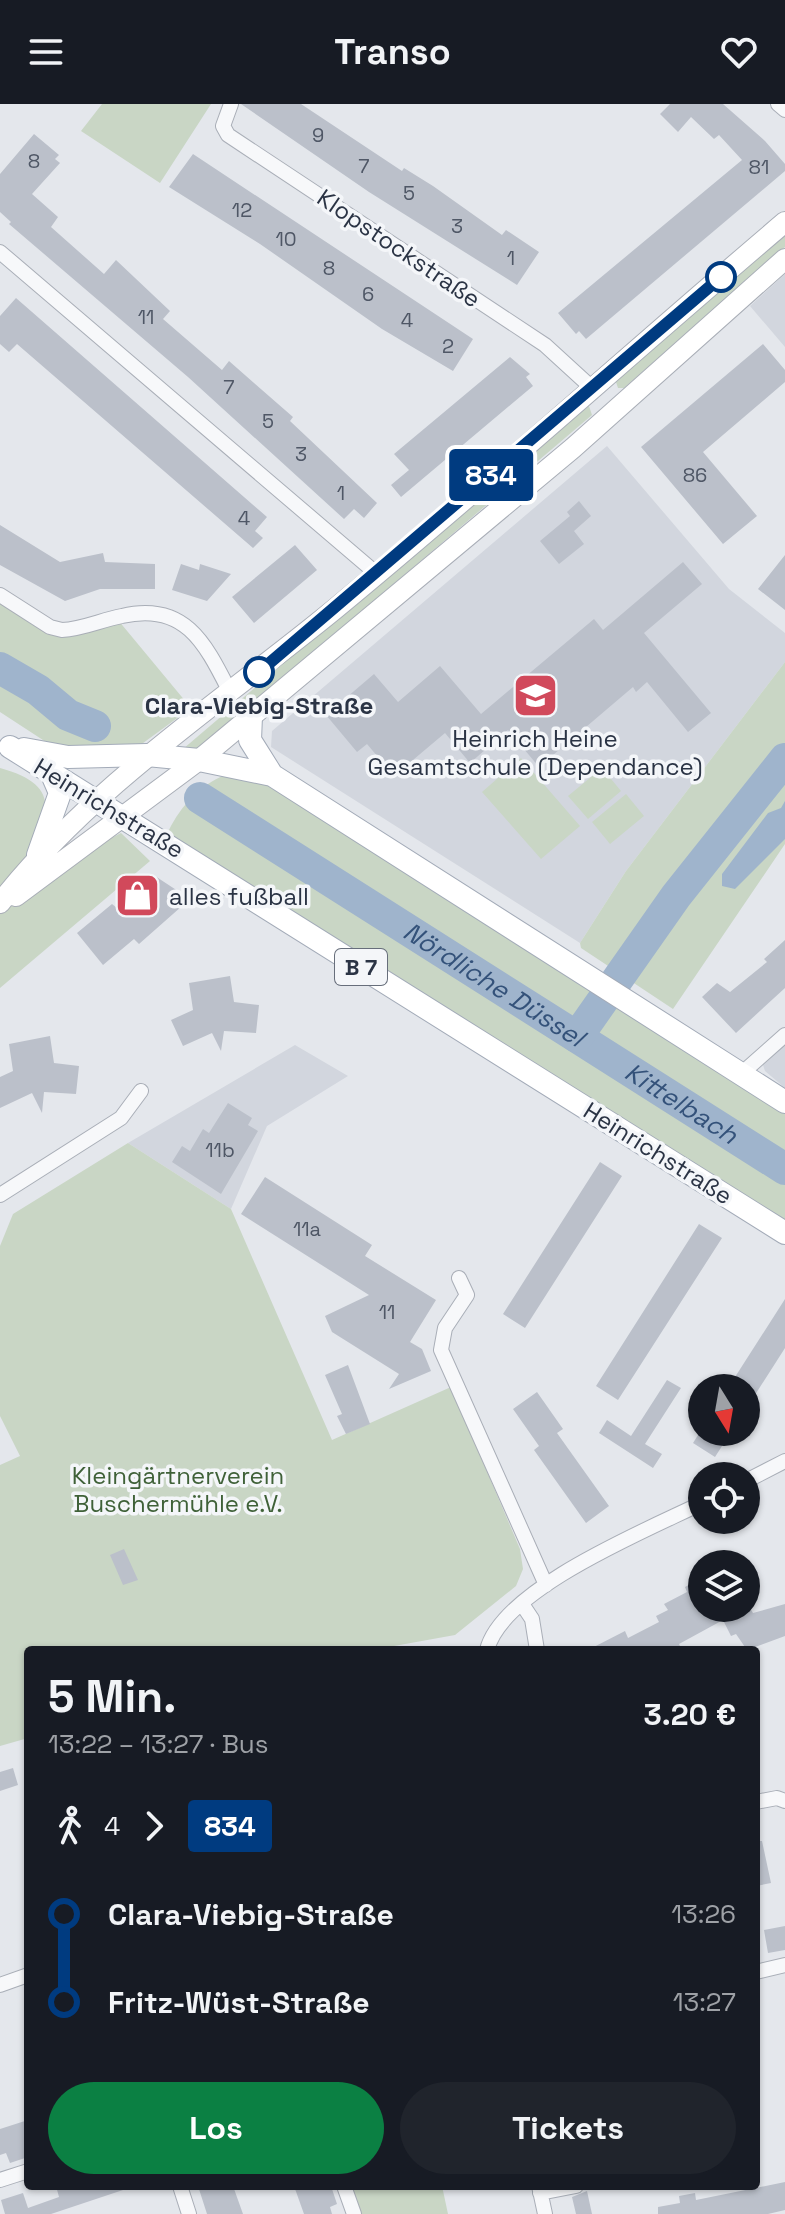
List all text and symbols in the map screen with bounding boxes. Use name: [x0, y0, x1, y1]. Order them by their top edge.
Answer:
text: Transo: [334, 29, 451, 75]
icon: menu: [24, 30, 68, 74]
icon: heart: [717, 30, 761, 74]
house number: 9: [312, 122, 324, 148]
house number: 8: [28, 148, 40, 174]
house number: 7: [358, 153, 370, 179]
house number: 81: [749, 154, 769, 180]
house number: 5: [403, 180, 415, 206]
street label: Klopstockstraße: [311, 182, 487, 314]
house number: 12: [232, 197, 252, 223]
house number: 3: [451, 213, 463, 239]
house number: 10: [275, 226, 297, 252]
house number: 1: [507, 245, 515, 271]
house number: 8: [323, 255, 335, 281]
unlabelled marker: [706, 262, 736, 292]
house number: 6: [362, 281, 374, 307]
house number: 11: [138, 304, 154, 330]
house number: 4: [401, 307, 413, 333]
house number: 2: [442, 333, 454, 359]
house number: 7: [223, 374, 235, 400]
house number: 5: [262, 408, 274, 434]
house number: 3: [295, 441, 307, 467]
line badge: 834: [445, 449, 537, 501]
text: 834: [465, 457, 517, 493]
house number: 86: [683, 462, 707, 488]
house number: 1: [337, 480, 345, 506]
house number: 4: [238, 505, 250, 531]
marker: Clara-Viebig-Straße: [244, 657, 274, 687]
school or university icon: Heinrich Heine Gesamtschule (Dependance): [511, 672, 559, 720]
place label: Clara-Viebig-Straße: [145, 690, 373, 721]
place label: Heinrich Heine Gesamtschule (Dependance): [367, 723, 703, 782]
street label: Heinrichstraße: [28, 751, 190, 865]
shop icon: alles fußball: [114, 872, 162, 920]
place label: alles fußball: [169, 881, 309, 912]
water label: Nördliche Düssel: [397, 914, 593, 1056]
road number: B 7: [335, 949, 387, 985]
water label: Kittelbach: [619, 1055, 745, 1152]
street label: Heinrichstraße: [578, 1095, 738, 1211]
house number: 11b: [205, 1137, 235, 1163]
house number: 11a: [293, 1216, 321, 1242]
house number: 11: [379, 1299, 395, 1325]
north arrow: [688, 1374, 760, 1446]
map controls: [688, 1374, 760, 1622]
park label: Kleingärtnerverein Buschermühle e.V.: [72, 1460, 284, 1519]
button: locate: [688, 1462, 760, 1534]
button: layers: [688, 1550, 760, 1622]
text: 5 Min.: [48, 1669, 176, 1725]
text: 3.20 €: [644, 1695, 736, 1734]
text: 13:22 – 13:27 · Bus: [48, 1727, 268, 1761]
icon: walk: [48, 1804, 92, 1848]
icon: forward: [132, 1804, 176, 1848]
text: 834: [204, 1808, 256, 1844]
text: 4: [104, 1809, 120, 1843]
text: Clara-Viebig-Straße: [108, 1895, 394, 1934]
text: 13:26: [671, 1897, 736, 1931]
text: Fritz-Wüst-Straße: [108, 1983, 370, 2022]
text: 13:27: [673, 1985, 736, 2019]
button: Los: [48, 2082, 384, 2174]
button: Tickets: [400, 2082, 736, 2174]

